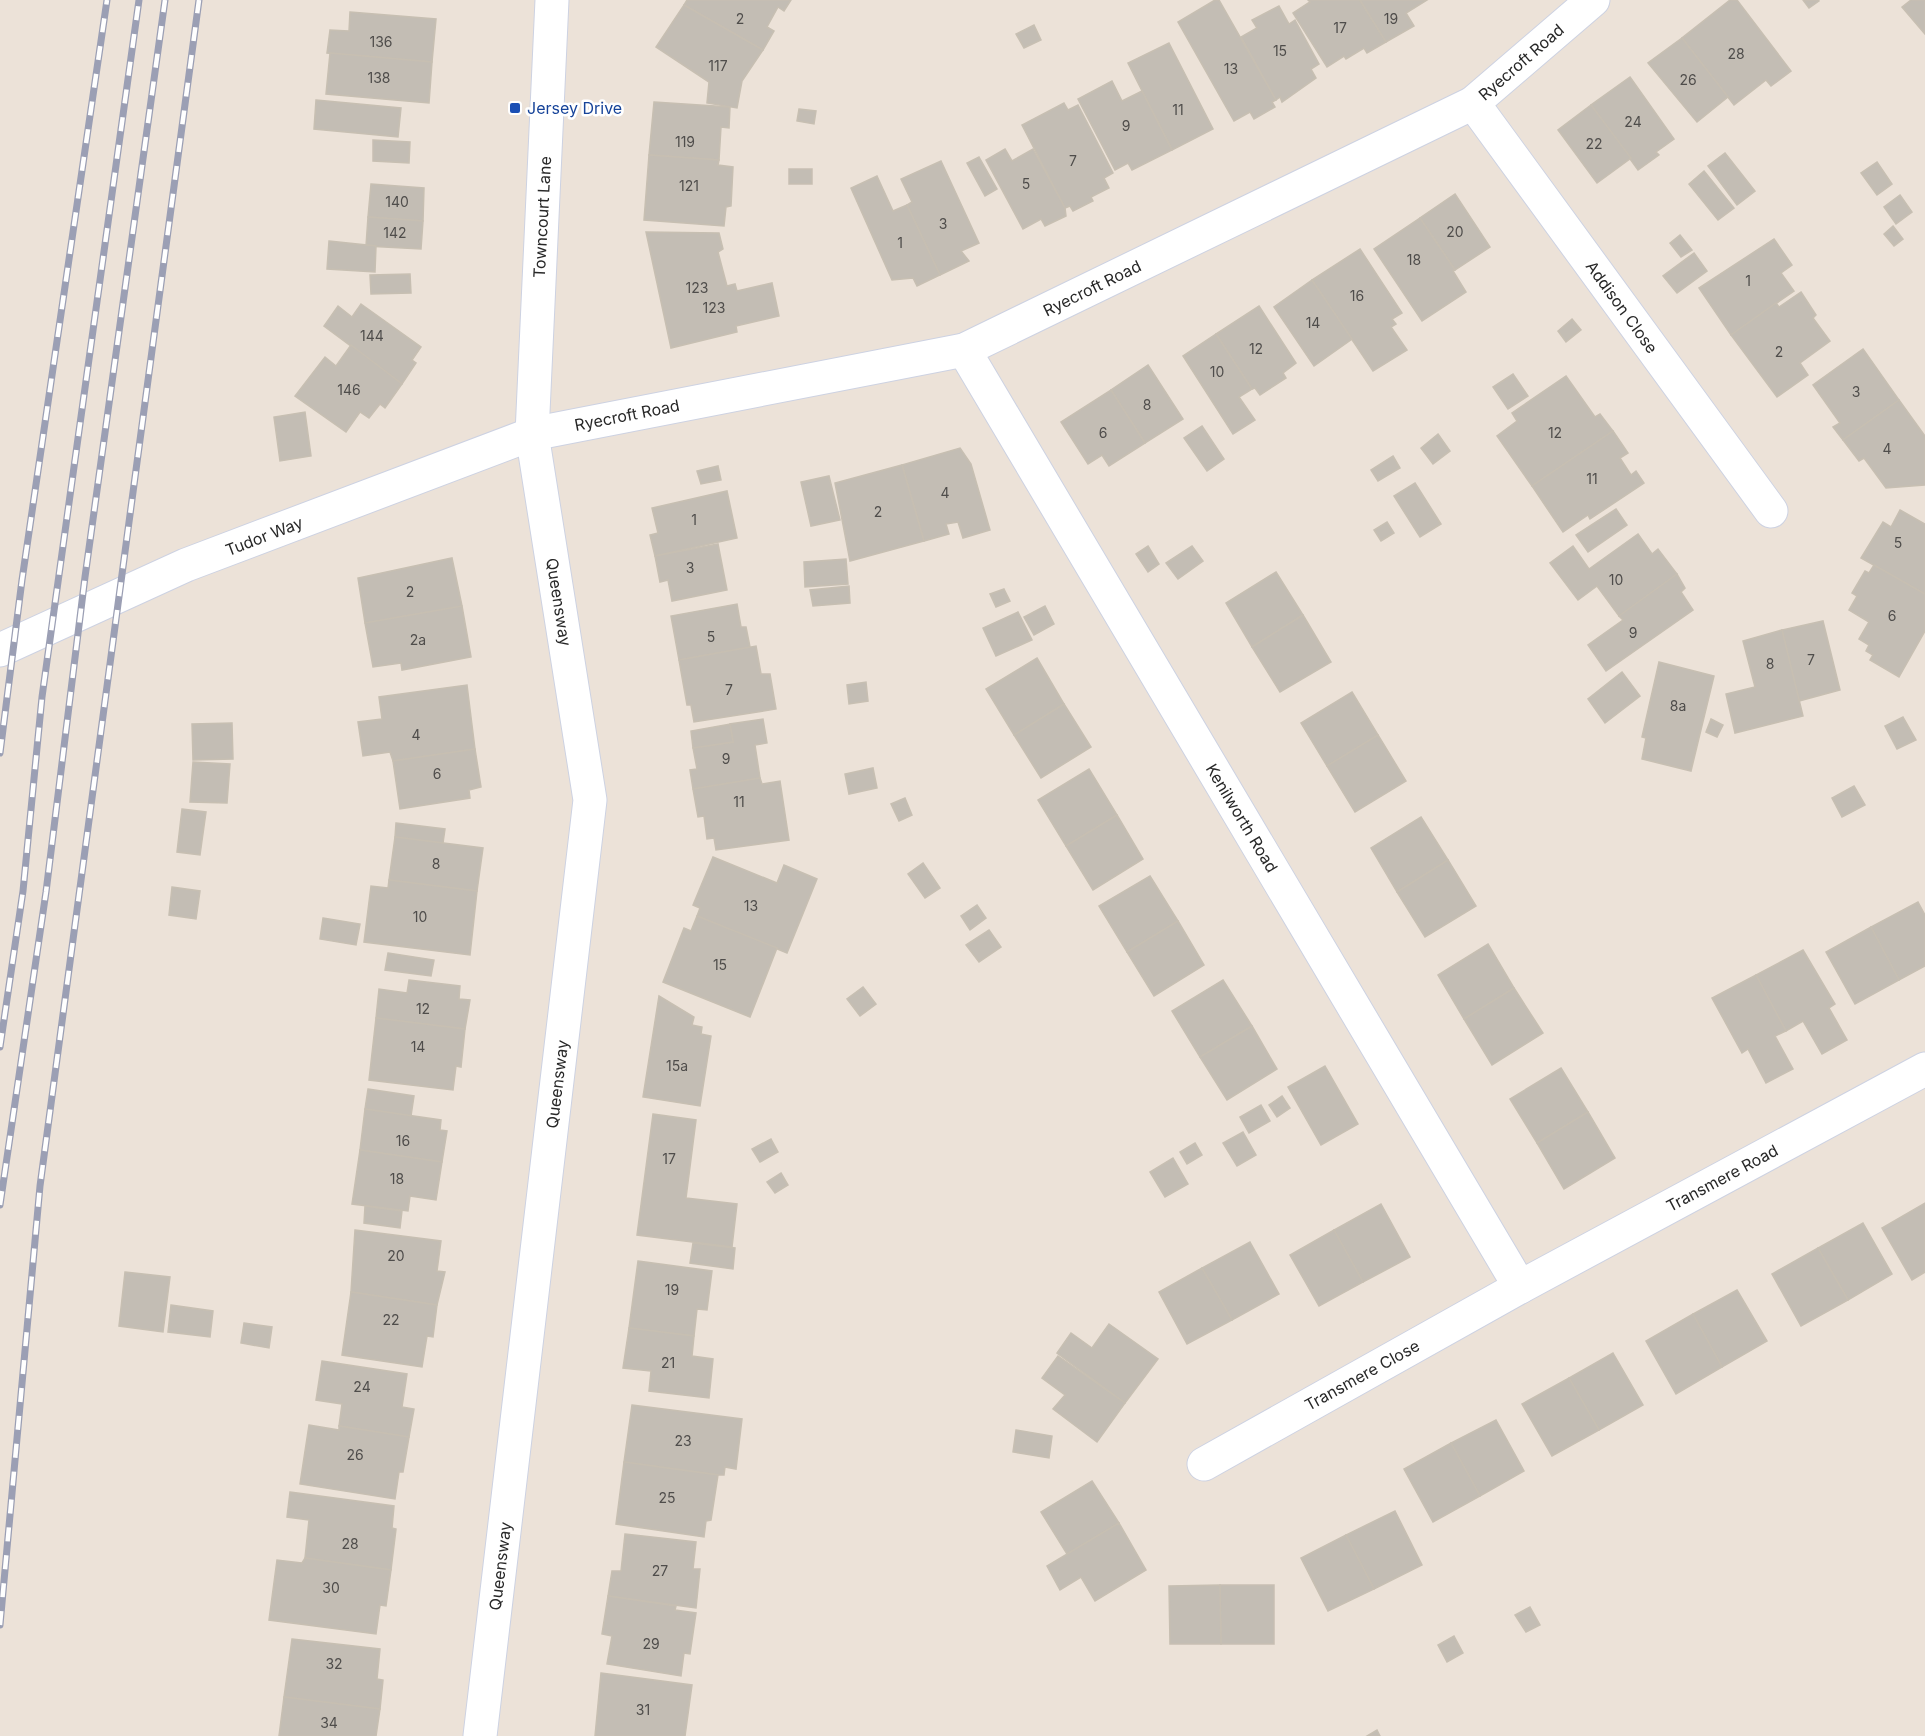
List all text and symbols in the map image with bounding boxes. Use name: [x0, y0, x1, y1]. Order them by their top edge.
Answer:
house number: 2: [736, 10, 744, 27]
house number: 19: [1384, 10, 1398, 27]
house number: 17: [1333, 19, 1347, 36]
street label: Ryecroft Road: [1474, 20, 1568, 104]
house number: 136: [369, 33, 393, 50]
house number: 15: [1273, 42, 1287, 59]
house number: 28: [1727, 45, 1745, 62]
house number: 117: [708, 57, 728, 74]
house number: 13: [1224, 60, 1238, 77]
house number: 138: [367, 69, 391, 86]
house number: 26: [1679, 71, 1697, 88]
place label: Jersey Drive: [527, 98, 622, 118]
marker: Jersey Drive: [508, 101, 522, 115]
house number: 11: [1172, 101, 1184, 118]
house number: 24: [1624, 113, 1642, 130]
house number: 9: [1122, 117, 1130, 134]
house number: 119: [675, 133, 695, 150]
house number: 22: [1585, 135, 1603, 152]
house number: 7: [1069, 152, 1077, 169]
street label: Towncourt Lane: [529, 156, 555, 278]
house number: 5: [1022, 175, 1030, 192]
house number: 121: [679, 177, 699, 194]
house number: 140: [385, 193, 409, 210]
house number: 3: [939, 215, 947, 232]
house number: 20: [1446, 223, 1464, 240]
house number: 142: [383, 224, 407, 241]
house number: 1: [897, 234, 903, 251]
house number: 18: [1407, 251, 1421, 268]
street label: Ryecroft Road: [1040, 256, 1144, 320]
street label: Addison Close: [1582, 257, 1662, 357]
house number: 1: [1745, 272, 1751, 289]
house number: 123: [686, 279, 708, 296]
house number: 16: [1350, 287, 1364, 304]
house number: 123: [703, 299, 725, 316]
house number: 14: [1306, 314, 1320, 331]
house number: 144: [360, 327, 384, 344]
house number: 12: [1249, 340, 1263, 357]
house number: 2: [1775, 343, 1783, 360]
house number: 10: [1210, 363, 1224, 380]
house number: 146: [337, 381, 361, 398]
house number: 3: [1852, 383, 1860, 400]
street label: Ryecroft Road: [573, 395, 681, 435]
house number: 8: [1143, 396, 1151, 413]
house number: 6: [1099, 424, 1107, 441]
house number: 12: [1548, 424, 1562, 441]
house number: 4: [1882, 440, 1892, 457]
house number: 11: [1586, 470, 1598, 487]
house number: 4: [940, 484, 950, 501]
house number: 2: [874, 503, 882, 520]
house number: 1: [691, 511, 697, 528]
street label: Tudor Way: [223, 512, 306, 560]
house number: 5: [1894, 534, 1902, 551]
street label: Queensway: [542, 556, 576, 648]
house number: 3: [686, 559, 694, 576]
house number: 10: [1609, 571, 1623, 588]
house number: 2: [406, 583, 414, 600]
house number: 6: [1888, 607, 1896, 624]
house number: 9: [1629, 624, 1637, 641]
house number: 5: [707, 628, 715, 645]
house number: 2a: [410, 631, 426, 648]
house number: 7: [1807, 651, 1815, 668]
house number: 8: [1766, 655, 1774, 672]
house number: 7: [725, 681, 733, 698]
house number: 8a: [1670, 697, 1686, 714]
house number: 4: [411, 726, 421, 743]
house number: 9: [722, 750, 730, 767]
street label: Kenilworth Road: [1202, 760, 1282, 876]
house number: 6: [433, 765, 441, 782]
house number: 11: [733, 793, 745, 810]
house number: 8: [432, 855, 440, 872]
house number: 13: [744, 897, 758, 914]
house number: 10: [413, 908, 427, 925]
house number: 15: [713, 956, 727, 973]
house number: 12: [416, 1000, 430, 1017]
house number: 14: [411, 1038, 425, 1055]
street label: Queensway: [542, 1039, 572, 1129]
house number: 15a: [666, 1057, 688, 1074]
house number: 16: [396, 1132, 410, 1149]
street label: Transmere Road: [1663, 1140, 1781, 1216]
house number: 17: [662, 1150, 676, 1167]
house number: 18: [390, 1170, 404, 1187]
house number: 20: [387, 1247, 405, 1264]
house number: 19: [665, 1281, 679, 1298]
house number: 22: [382, 1311, 400, 1328]
street label: Transmere Close: [1301, 1335, 1423, 1415]
house number: 21: [661, 1354, 675, 1371]
house number: 24: [353, 1378, 371, 1395]
house number: 23: [674, 1432, 692, 1449]
house number: 26: [346, 1446, 364, 1463]
house number: 25: [658, 1489, 676, 1506]
street label: Queensway: [485, 1521, 515, 1611]
house number: 28: [341, 1535, 359, 1552]
house number: 27: [652, 1562, 668, 1579]
house number: 30: [322, 1579, 340, 1596]
house number: 29: [642, 1635, 660, 1652]
house number: 32: [325, 1655, 343, 1672]
house number: 31: [636, 1701, 650, 1718]
house number: 34: [320, 1714, 338, 1731]

